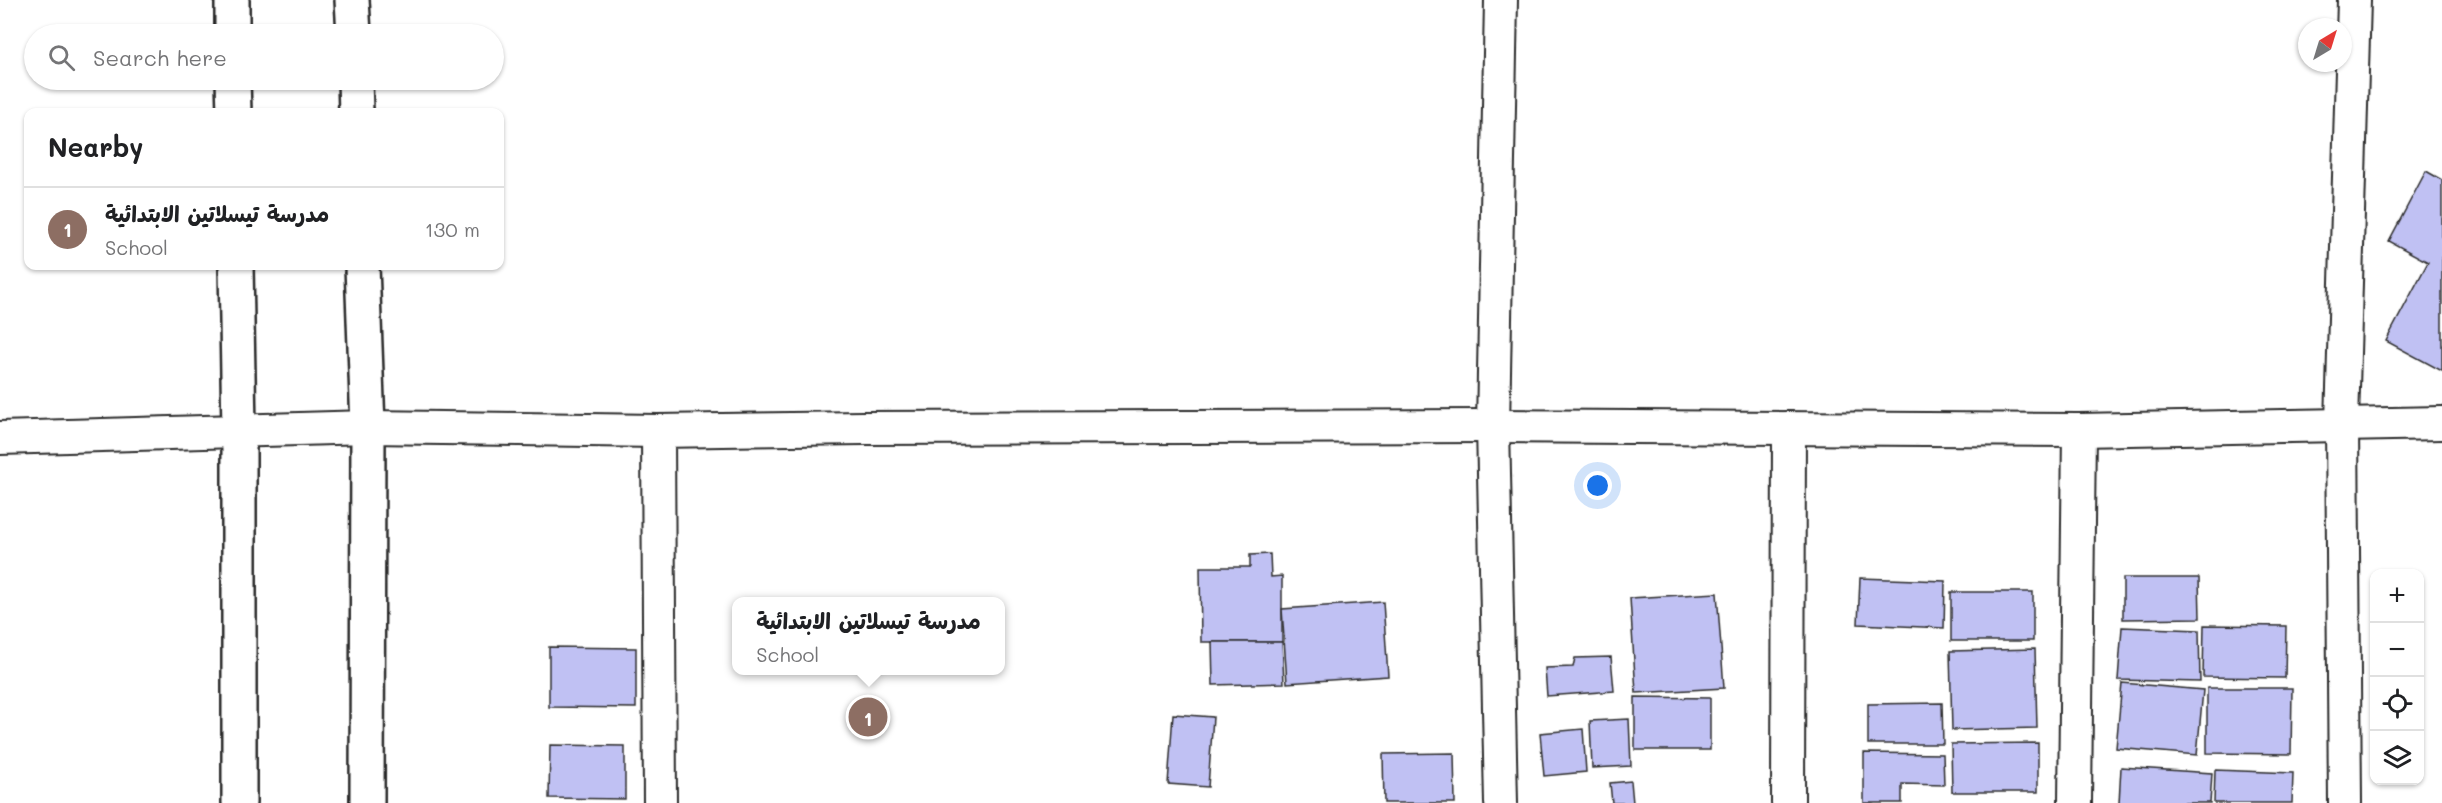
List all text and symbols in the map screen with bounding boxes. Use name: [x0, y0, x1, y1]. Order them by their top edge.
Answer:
north arrow: [2298, 18, 2352, 72]
search box: [24, 24, 504, 90]
icon: search: [45, 41, 78, 74]
text: Search here: [93, 43, 227, 72]
text: Nearby: [48, 130, 143, 164]
text: مدرسة تيسلاتين الابتدائية: [105, 199, 329, 228]
text: 1: [63, 216, 72, 242]
text: 130 m: [425, 216, 480, 242]
text: School: [105, 234, 168, 260]
your location: [1583, 471, 1612, 500]
map controls: [2370, 569, 2424, 785]
button: +: [2370, 569, 2424, 623]
popup: [732, 597, 1005, 675]
text: مدرسة تيسلاتين الابتدائية: [756, 606, 981, 635]
button: −: [2370, 623, 2424, 677]
text: School: [756, 641, 819, 667]
button: locate: [2370, 677, 2424, 731]
pin: 1: [848, 694, 888, 740]
button: layers: [2370, 731, 2424, 785]

